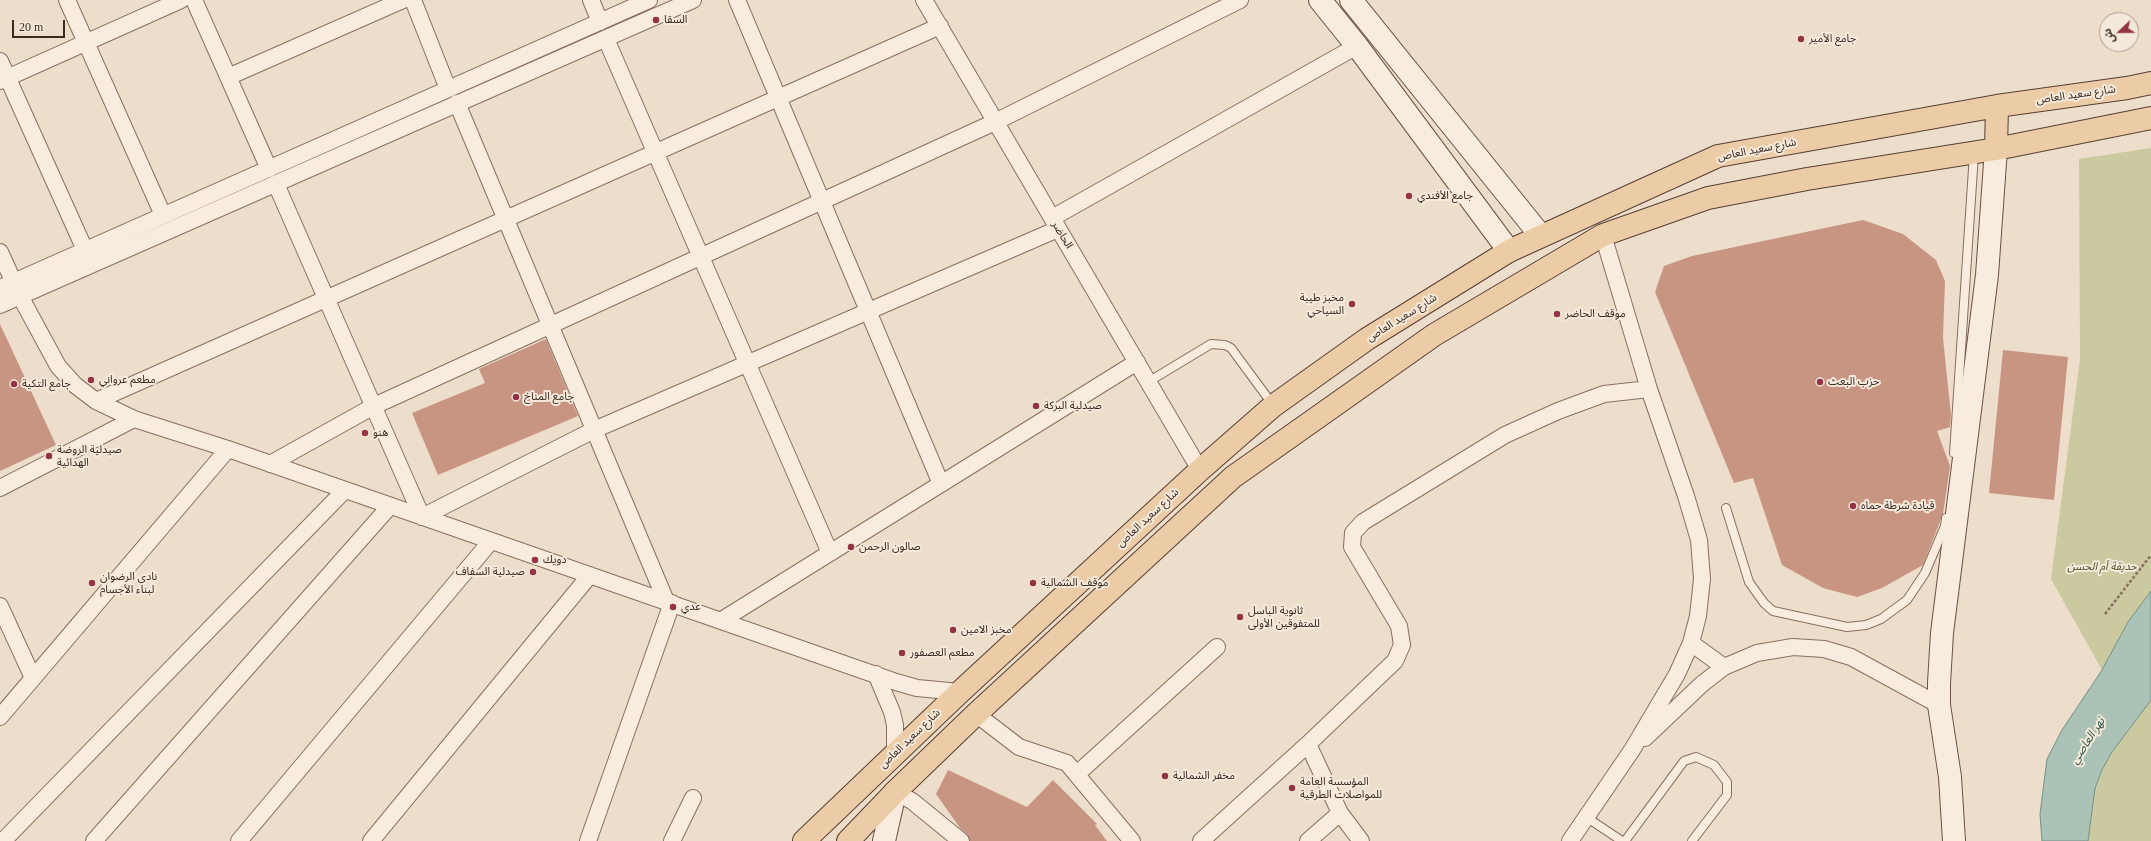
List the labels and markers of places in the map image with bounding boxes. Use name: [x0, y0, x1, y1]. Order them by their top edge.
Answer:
place label: السقا: [664, 13, 687, 27]
marker: السقا: [651, 15, 661, 25]
place label: جامع الأمير: [1809, 32, 1856, 46]
marker: جامع الأمير: [1796, 34, 1806, 44]
place label: جامع الأفندي: [1417, 189, 1473, 203]
marker: جامع الأفندي: [1404, 191, 1414, 201]
place label: مخبز طيبة السياحي: [1300, 291, 1344, 317]
marker: مخبز طيبة السياحي: [1347, 299, 1357, 309]
place label: موقف الحاضر: [1565, 307, 1626, 321]
marker: موقف الحاضر: [1552, 309, 1562, 319]
place label: مطعم عرواني: [99, 373, 156, 387]
marker: مطعم عرواني: [86, 375, 96, 385]
place label: حزب البعث: [1828, 375, 1880, 389]
place label: جامع التكية: [22, 377, 71, 391]
marker: حزب البعث: [1815, 377, 1825, 387]
marker: جامع التكية: [9, 379, 19, 389]
place label: جامع المناخ: [524, 390, 574, 404]
marker: جامع المناخ: [511, 392, 521, 402]
place label: صيدلية البركة: [1044, 399, 1102, 413]
marker: صيدلية البركة: [1031, 401, 1041, 411]
place label: هنو: [373, 426, 388, 440]
marker: هنو: [360, 428, 370, 438]
place label: صيدلية الروضة الهدائية: [57, 443, 122, 469]
marker: صيدلية الروضة الهدائية: [44, 451, 54, 461]
place label: قيادة شرطة حماه: [1861, 499, 1934, 513]
marker: قيادة شرطة حماه: [1848, 501, 1858, 511]
place label: صالون الرحمن: [859, 540, 921, 554]
marker: صالون الرحمن: [846, 542, 856, 552]
place label: دويك: [543, 553, 567, 567]
marker: دويك: [530, 555, 540, 565]
place label: صيدلية السفاف: [456, 565, 525, 579]
marker: صيدلية السفاف: [528, 567, 538, 577]
place label: نادي الرضوان لبناء الأجسام: [100, 570, 157, 596]
place label: موقف الشمالية: [1041, 576, 1108, 590]
marker: نادي الرضوان لبناء الأجسام: [87, 578, 97, 588]
marker: موقف الشمالية: [1028, 578, 1038, 588]
place label: عدي: [681, 600, 701, 614]
marker: عدي: [668, 602, 678, 612]
place label: ثانوية الباسل للمتفوقين الأولى: [1248, 604, 1320, 630]
marker: ثانوية الباسل للمتفوقين الأولى: [1235, 612, 1245, 622]
place label: مخبز الآمين: [961, 623, 1012, 637]
marker: مخبز الآمين: [948, 625, 958, 635]
place label: مطعم العصفور: [910, 646, 975, 660]
marker: مطعم العصفور: [897, 648, 907, 658]
place label: مخفر الشمالية: [1173, 769, 1235, 783]
marker: مخفر الشمالية: [1160, 771, 1170, 781]
place label: المؤسسة العامة للمواصلات الطرقية: [1300, 775, 1382, 801]
marker: المؤسسة العامة للمواصلات الطرقية: [1287, 783, 1297, 793]

